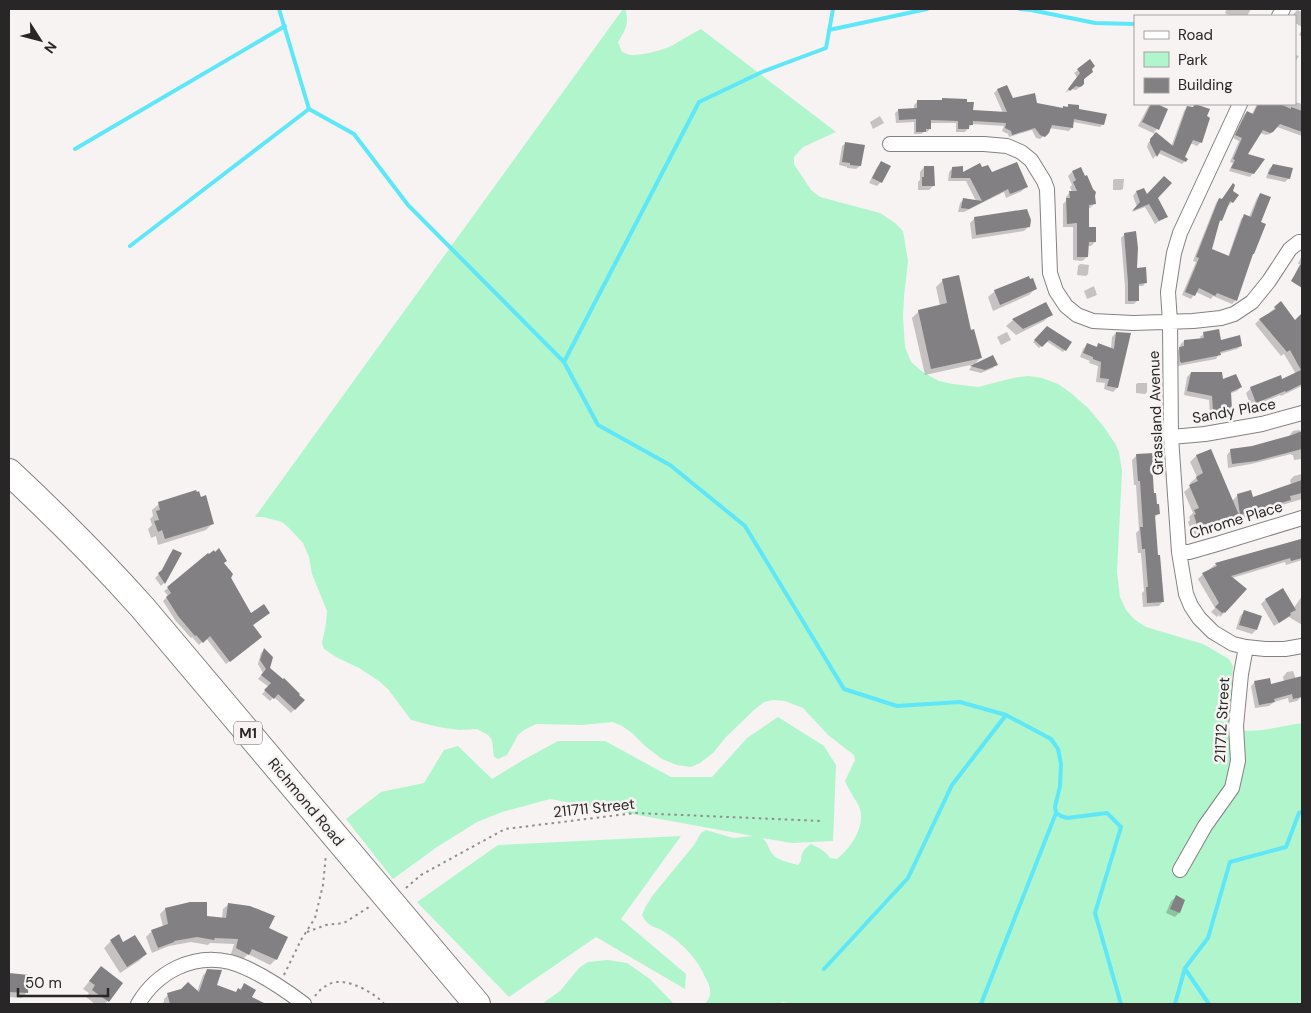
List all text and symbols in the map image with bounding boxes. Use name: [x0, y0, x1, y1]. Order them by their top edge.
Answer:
north arrow: [15, 15, 65, 65]
legend: [1134, 15, 1296, 105]
text: Road: [1178, 25, 1213, 45]
text: N: [40, 38, 61, 57]
text: Park: [1178, 50, 1208, 70]
text: Building: [1178, 75, 1233, 95]
street label: Grassland Avenue: [1144, 350, 1168, 476]
street label: Sandy Place: [1191, 394, 1277, 428]
street label: Chrome Place: [1187, 496, 1285, 544]
street label: 211712 Street: [1210, 676, 1234, 763]
road number: M1: [234, 721, 262, 744]
street label: Richmond Road: [263, 754, 349, 850]
street label: 211711 Street: [552, 794, 636, 822]
scale bar: [18, 966, 108, 998]
text: 50 m: [25, 973, 62, 993]

